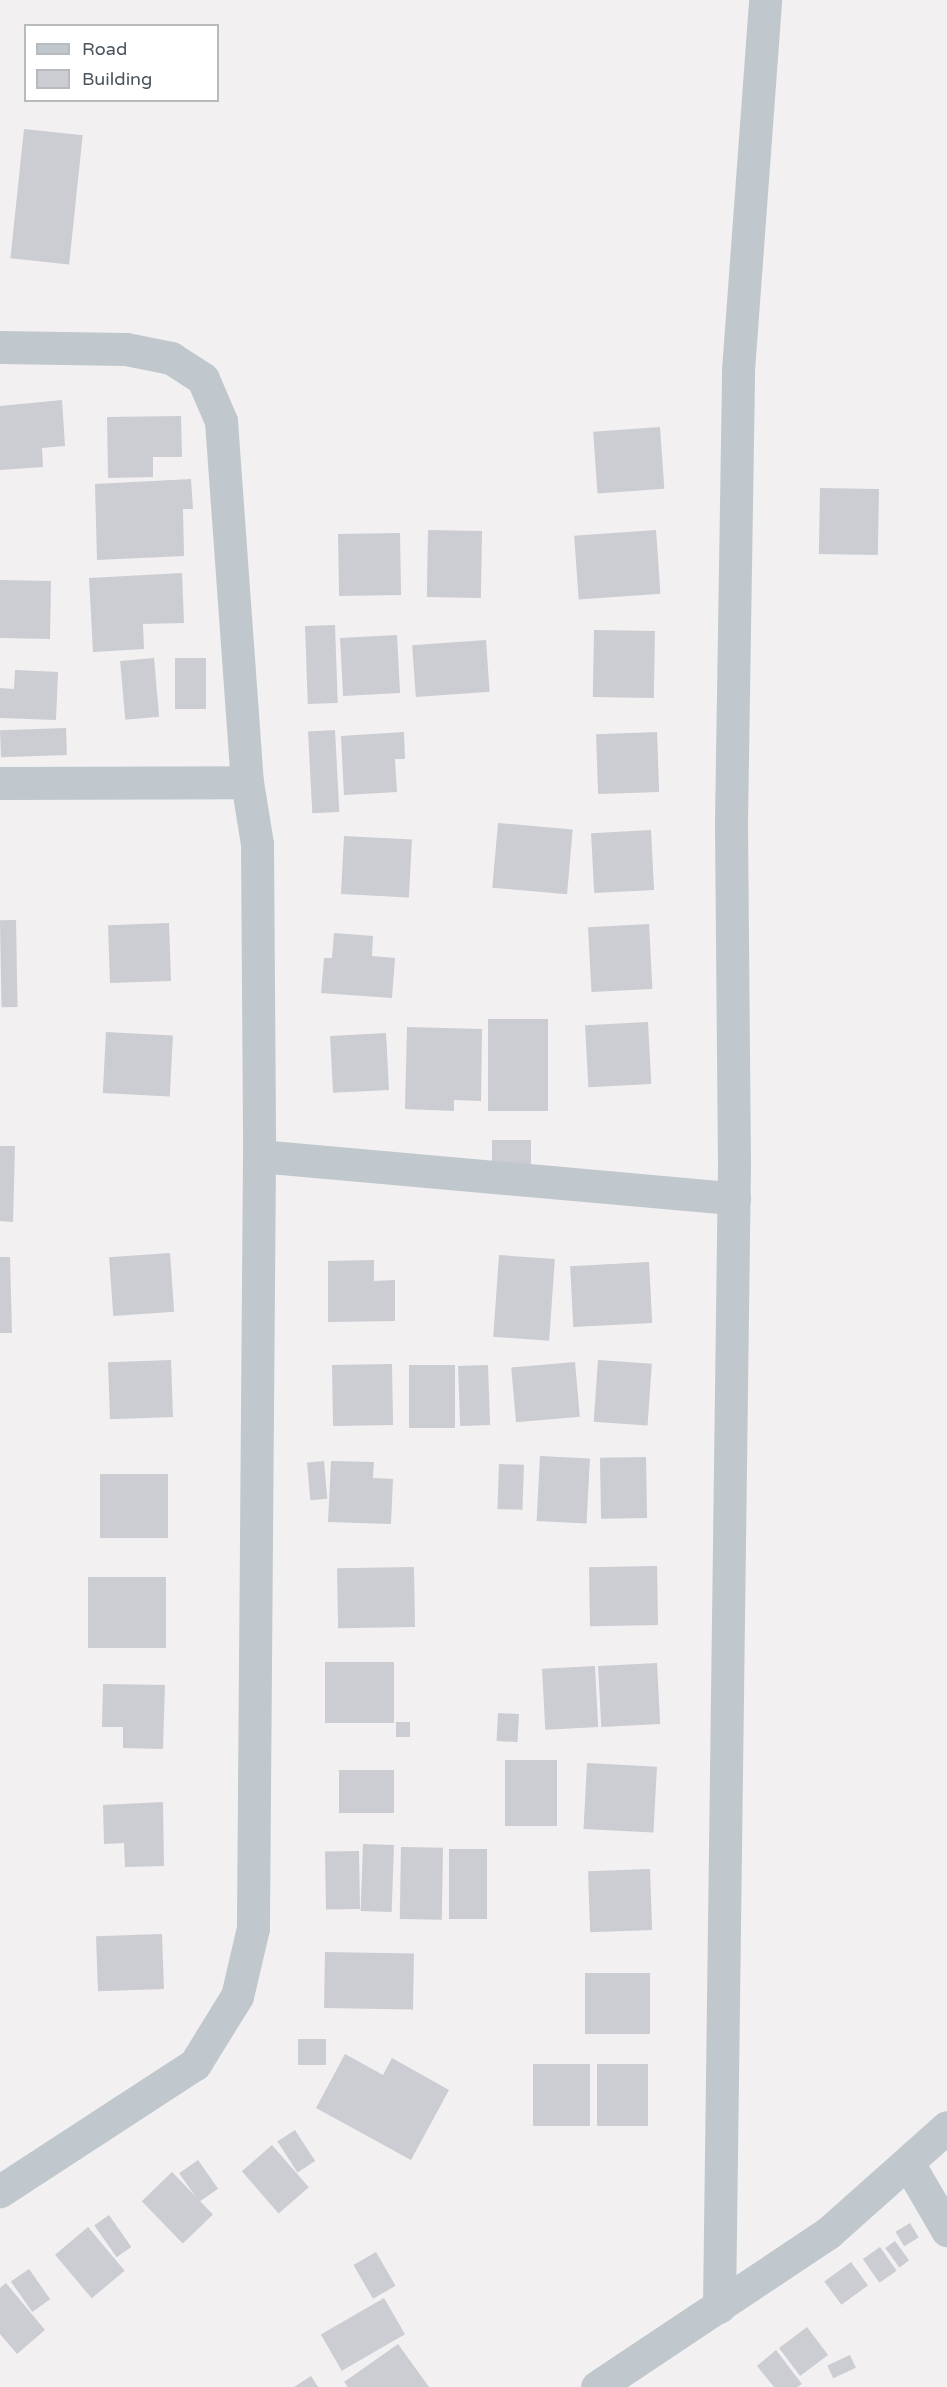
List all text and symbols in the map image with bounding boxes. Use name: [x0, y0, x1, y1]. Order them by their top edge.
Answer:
legend: [24, 24, 219, 102]
text: Road: [82, 38, 127, 60]
text: Building: [82, 68, 152, 90]

